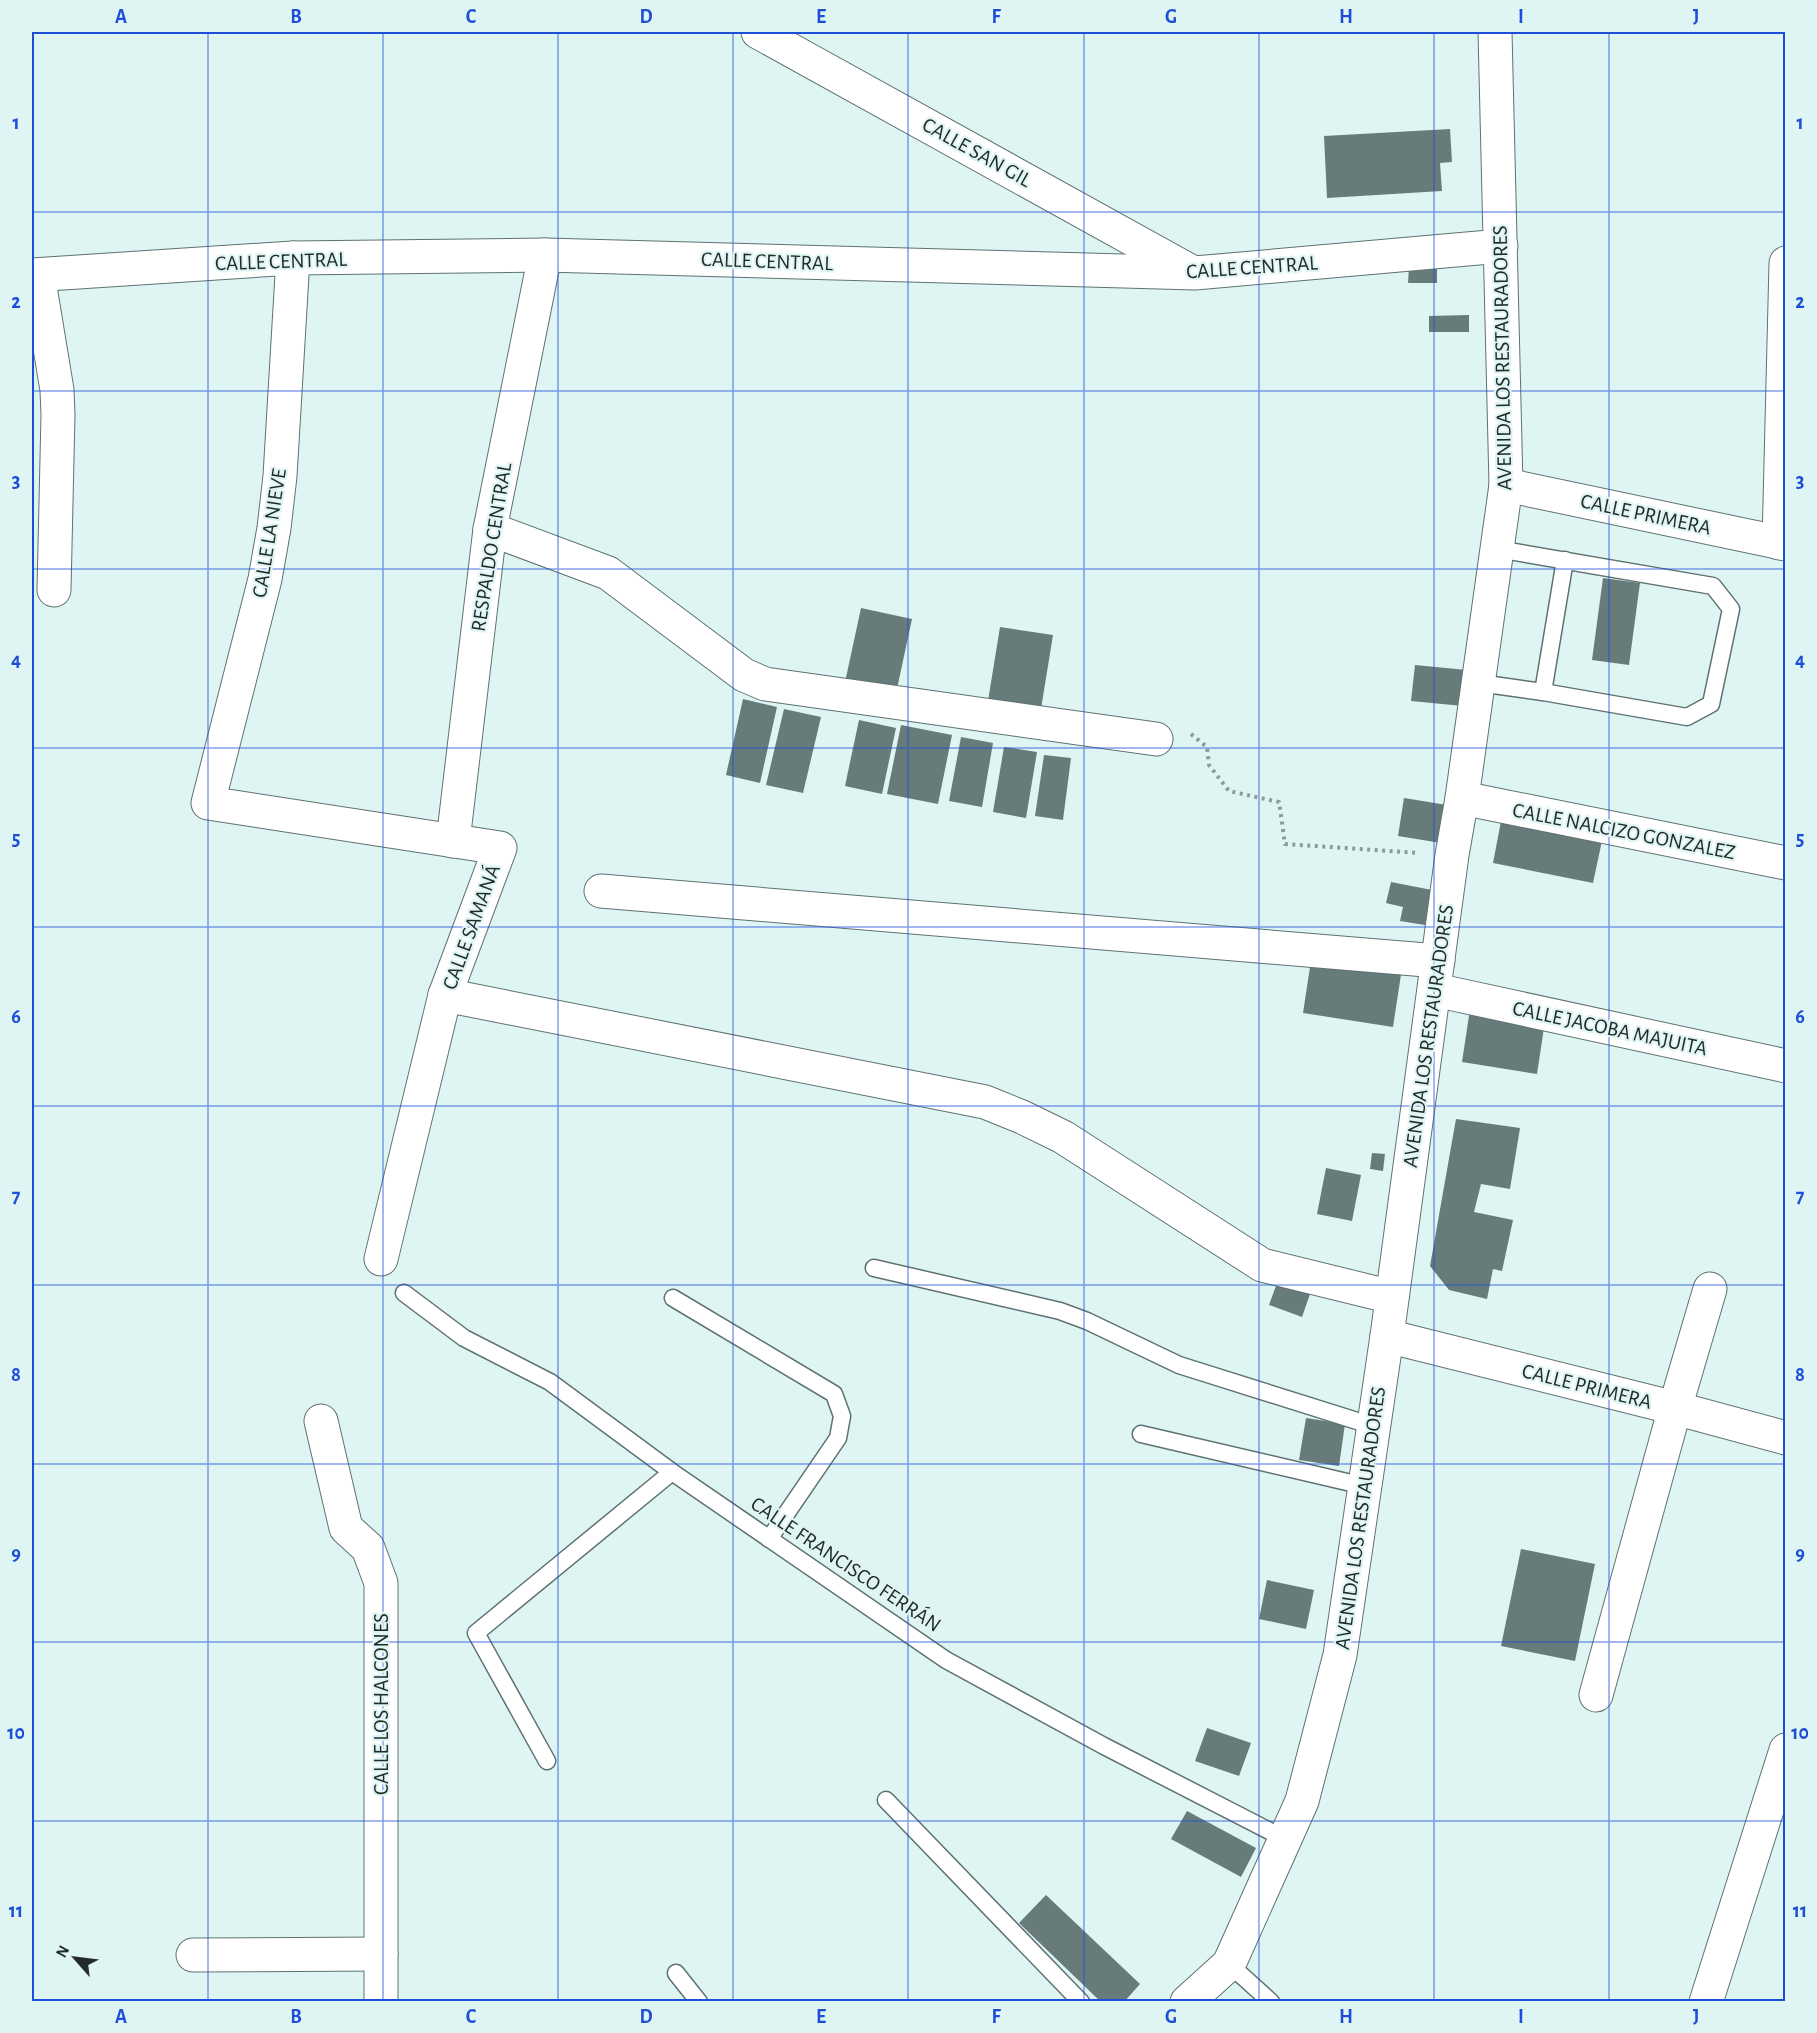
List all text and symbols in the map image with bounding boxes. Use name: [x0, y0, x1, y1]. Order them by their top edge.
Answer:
text: A: [115, 7, 127, 27]
text: B: [290, 7, 302, 27]
text: C: [466, 7, 477, 27]
text: D: [639, 7, 653, 27]
text: E: [816, 7, 826, 27]
text: F: [991, 7, 1001, 27]
text: G: [1165, 7, 1177, 27]
text: H: [1339, 7, 1353, 27]
text: I: [1518, 7, 1524, 27]
text: J: [1693, 7, 1699, 27]
text: 1: [12, 113, 20, 133]
text: 1: [1796, 113, 1804, 133]
street label: CALLE SAN GIL: [919, 114, 1035, 191]
street label: AVENIDA LOS RESTAURADORES: [1490, 225, 1515, 491]
street label: CALLE CENTRAL: [215, 249, 348, 274]
street label: CALLE CENTRAL: [701, 249, 834, 274]
street label: CALLE CENTRAL: [1185, 252, 1319, 283]
text: 2: [11, 292, 21, 312]
text: 2: [1795, 292, 1805, 312]
street label: RESPALDO CENTRAL: [468, 461, 515, 633]
street label: CALLE LA NIEVE: [249, 467, 290, 599]
text: 3: [12, 471, 20, 491]
text: 3: [1796, 471, 1804, 491]
street label: CALLE PRIMERA: [1579, 490, 1713, 539]
text: 4: [11, 650, 21, 670]
text: 4: [1795, 650, 1805, 670]
street label: CALLE NALCIZO GONZALEZ: [1511, 800, 1737, 863]
text: 5: [12, 829, 20, 849]
text: 5: [1796, 829, 1804, 849]
street label: CALLE SAMANÁ: [437, 861, 504, 992]
street label: AVENIDA LOS RESTAURADORES: [1400, 903, 1457, 1169]
street label: CALLE JACOBA MAJUITA: [1511, 998, 1709, 1059]
text: 6: [11, 1007, 21, 1027]
text: 6: [1795, 1007, 1805, 1027]
text: 7: [12, 1186, 21, 1206]
text: 7: [1796, 1186, 1805, 1206]
street label: CALLE PRIMERA: [1520, 1360, 1654, 1413]
text: 8: [11, 1365, 21, 1385]
text: 8: [1795, 1365, 1805, 1385]
street label: AVENIDA LOS RESTAURADORES: [1332, 1385, 1389, 1651]
street label: CALLE FRANCISCO FERRÁN: [747, 1491, 946, 1636]
text: 9: [11, 1544, 21, 1564]
text: 9: [1795, 1544, 1805, 1564]
street label: CALLE LOS HALCONES: [371, 1613, 392, 1795]
text: 10: [7, 1723, 25, 1743]
text: 10: [1791, 1723, 1809, 1743]
text: 11: [9, 1901, 23, 1921]
text: 11: [1793, 1901, 1807, 1921]
north arrow: [45, 1928, 105, 1988]
text: N: [53, 1943, 72, 1960]
text: A: [115, 2007, 127, 2027]
text: B: [290, 2007, 302, 2027]
text: C: [466, 2007, 477, 2027]
text: D: [639, 2007, 653, 2027]
text: E: [816, 2007, 826, 2027]
text: F: [991, 2007, 1001, 2027]
text: G: [1165, 2007, 1177, 2027]
text: H: [1339, 2007, 1353, 2027]
text: I: [1518, 2007, 1524, 2027]
text: J: [1693, 2007, 1699, 2027]

